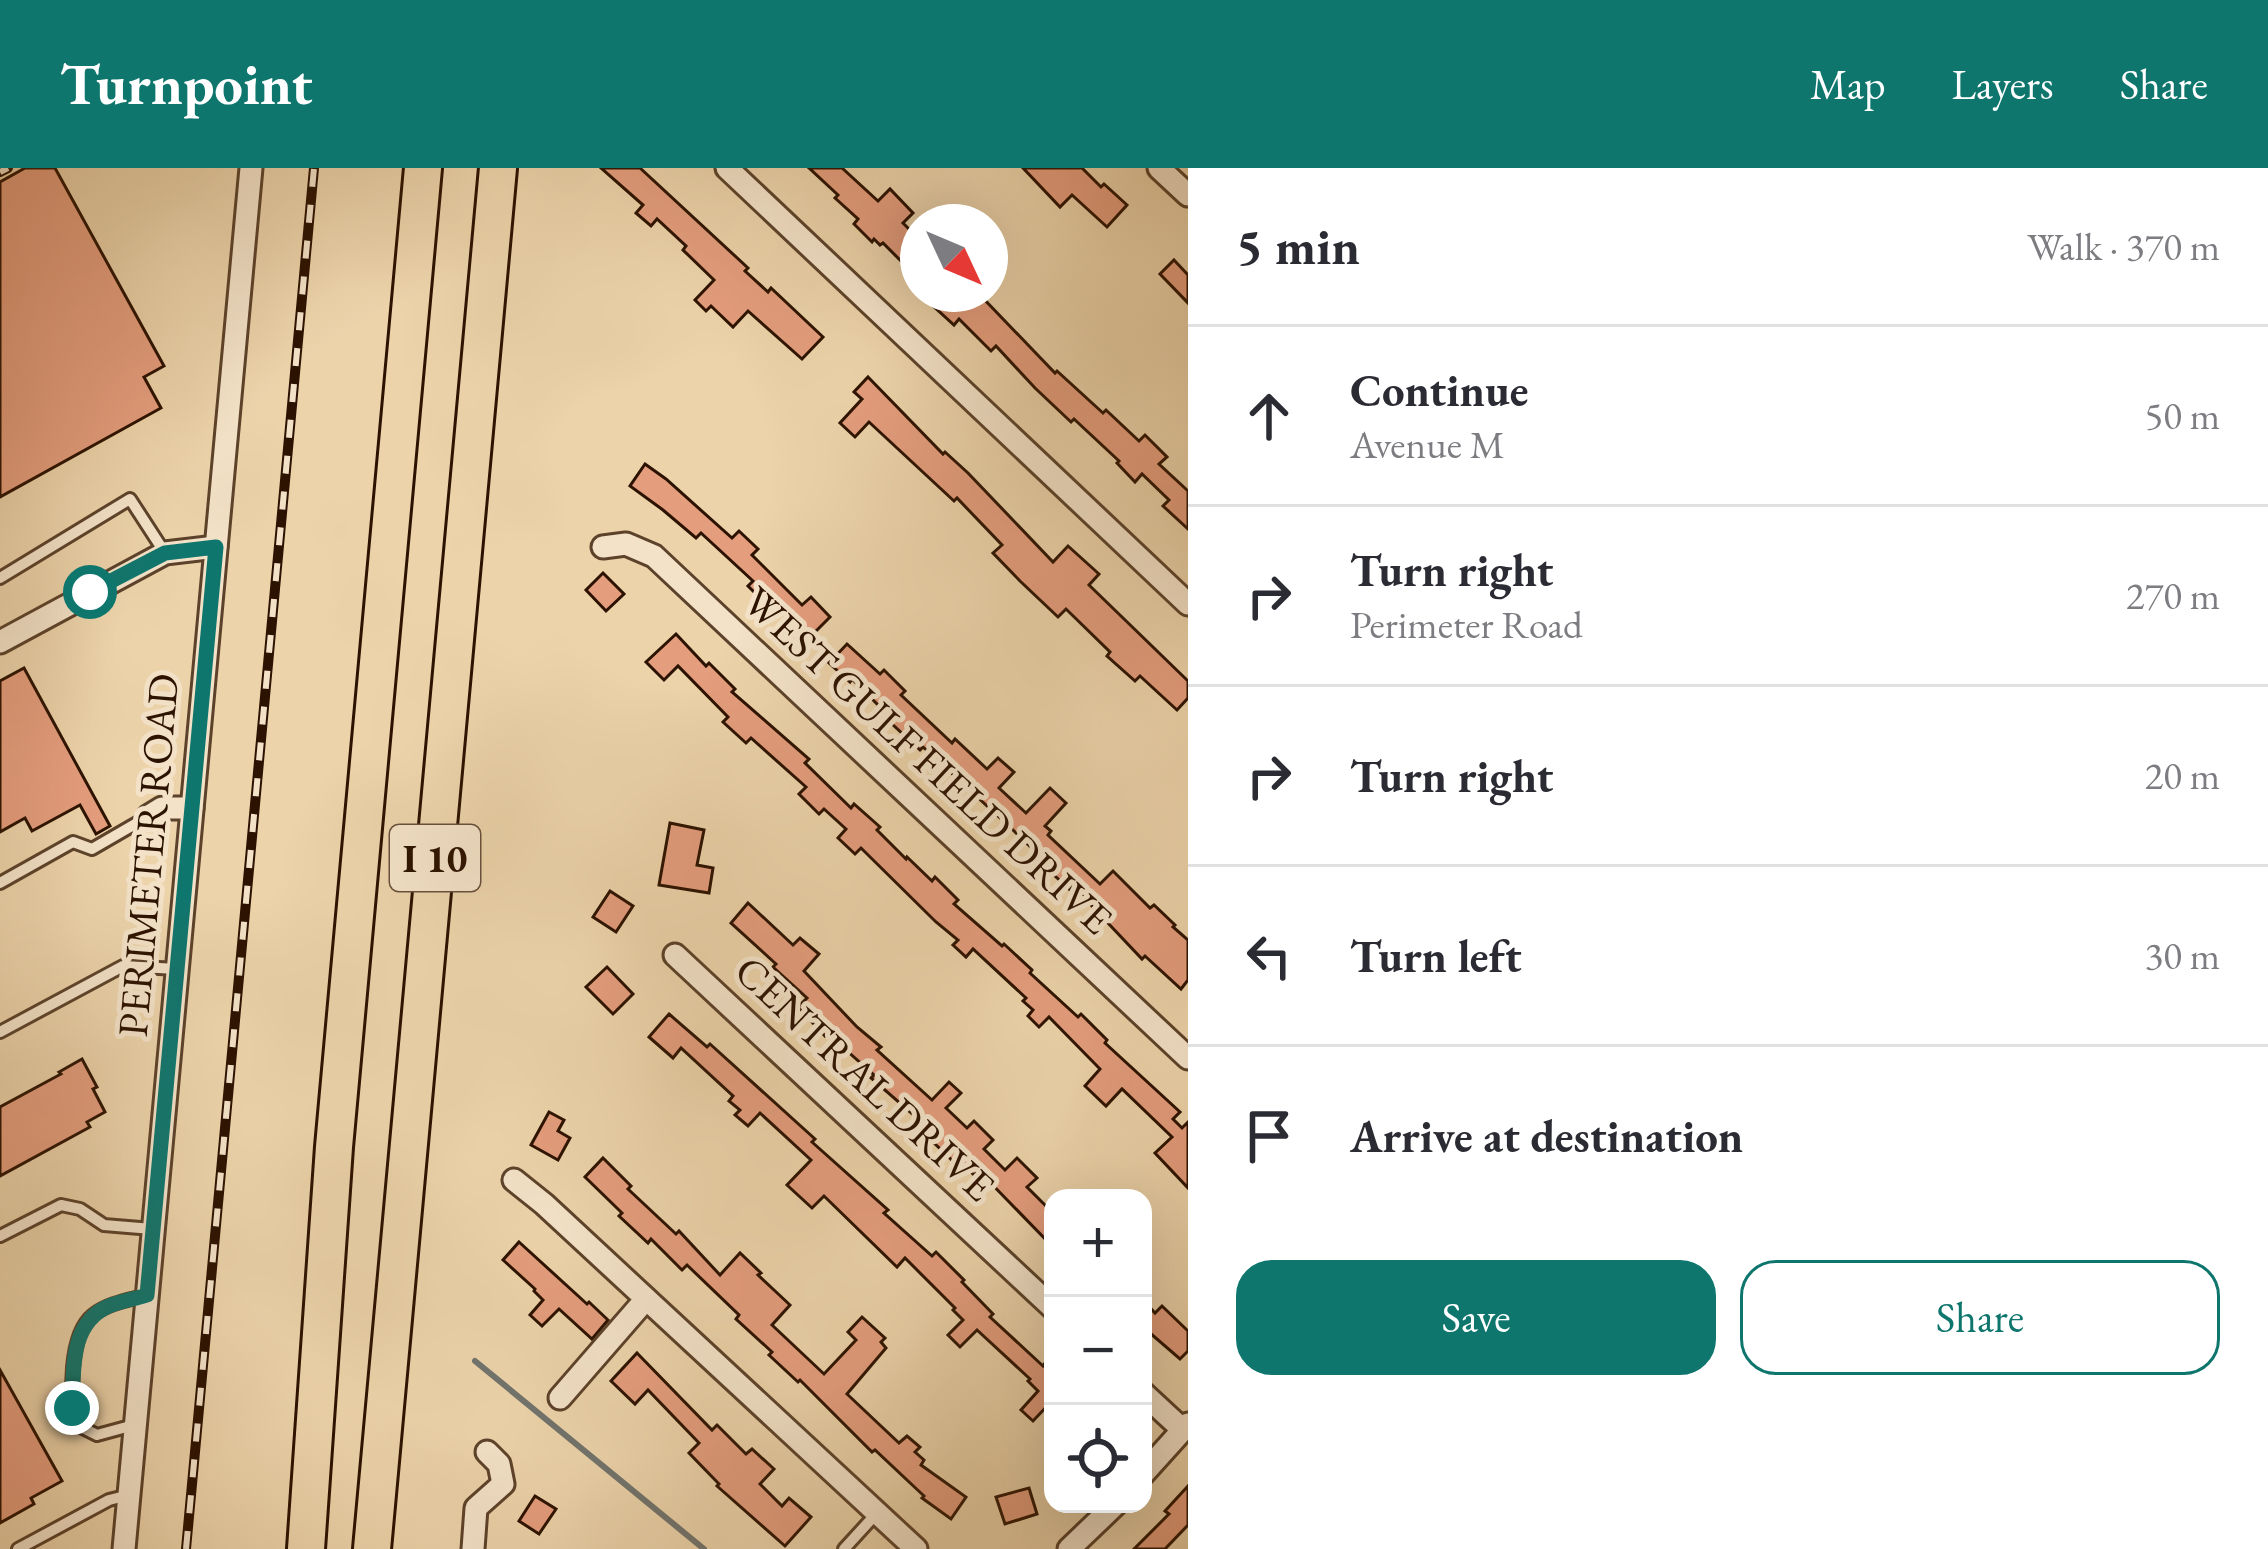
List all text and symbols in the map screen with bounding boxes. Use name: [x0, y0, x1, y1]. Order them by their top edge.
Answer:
text: Turnpoint: [60, 47, 313, 121]
text: Map: [1810, 57, 1885, 112]
text: Layers: [1951, 57, 2054, 112]
text: Share: [2120, 57, 2208, 112]
north arrow: [900, 204, 1008, 312]
text: 5 min: [1236, 213, 1360, 279]
text: Walk · 370 m: [2027, 221, 2220, 272]
text: Continue: [1350, 361, 1528, 419]
icon: ahead: [1236, 383, 1302, 449]
text: 50 m: [2144, 390, 2220, 441]
text: Avenue M: [1350, 419, 1505, 470]
text: Turn right: [1350, 541, 1553, 599]
icon: right: [1236, 563, 1302, 629]
route start: [63, 565, 117, 619]
text: 270 m: [2126, 570, 2220, 621]
street label: WEST GULF FIELD DRIVE: [731, 574, 1125, 946]
text: Perimeter Road: [1350, 599, 1583, 650]
street label: PERIMETER ROAD: [105, 671, 191, 1039]
icon: right: [1236, 743, 1302, 809]
text: Turn right: [1350, 747, 1553, 805]
text: 20 m: [2144, 750, 2220, 801]
road number: I 10: [390, 825, 480, 891]
icon: left: [1236, 923, 1302, 989]
text: Turn left: [1350, 927, 1522, 985]
text: 30 m: [2144, 930, 2220, 981]
street label: CENTRAL DRIVE: [723, 943, 1007, 1213]
icon: arrive: [1236, 1103, 1302, 1169]
text: Arrive at destination: [1350, 1107, 1743, 1165]
map controls: [1044, 1189, 1152, 1513]
button: +: [1044, 1189, 1152, 1297]
button: Save: [1236, 1260, 1716, 1375]
button: Share: [1740, 1260, 2220, 1375]
button: −: [1044, 1297, 1152, 1405]
route end: [45, 1381, 99, 1435]
button: locate: [1044, 1405, 1152, 1513]

